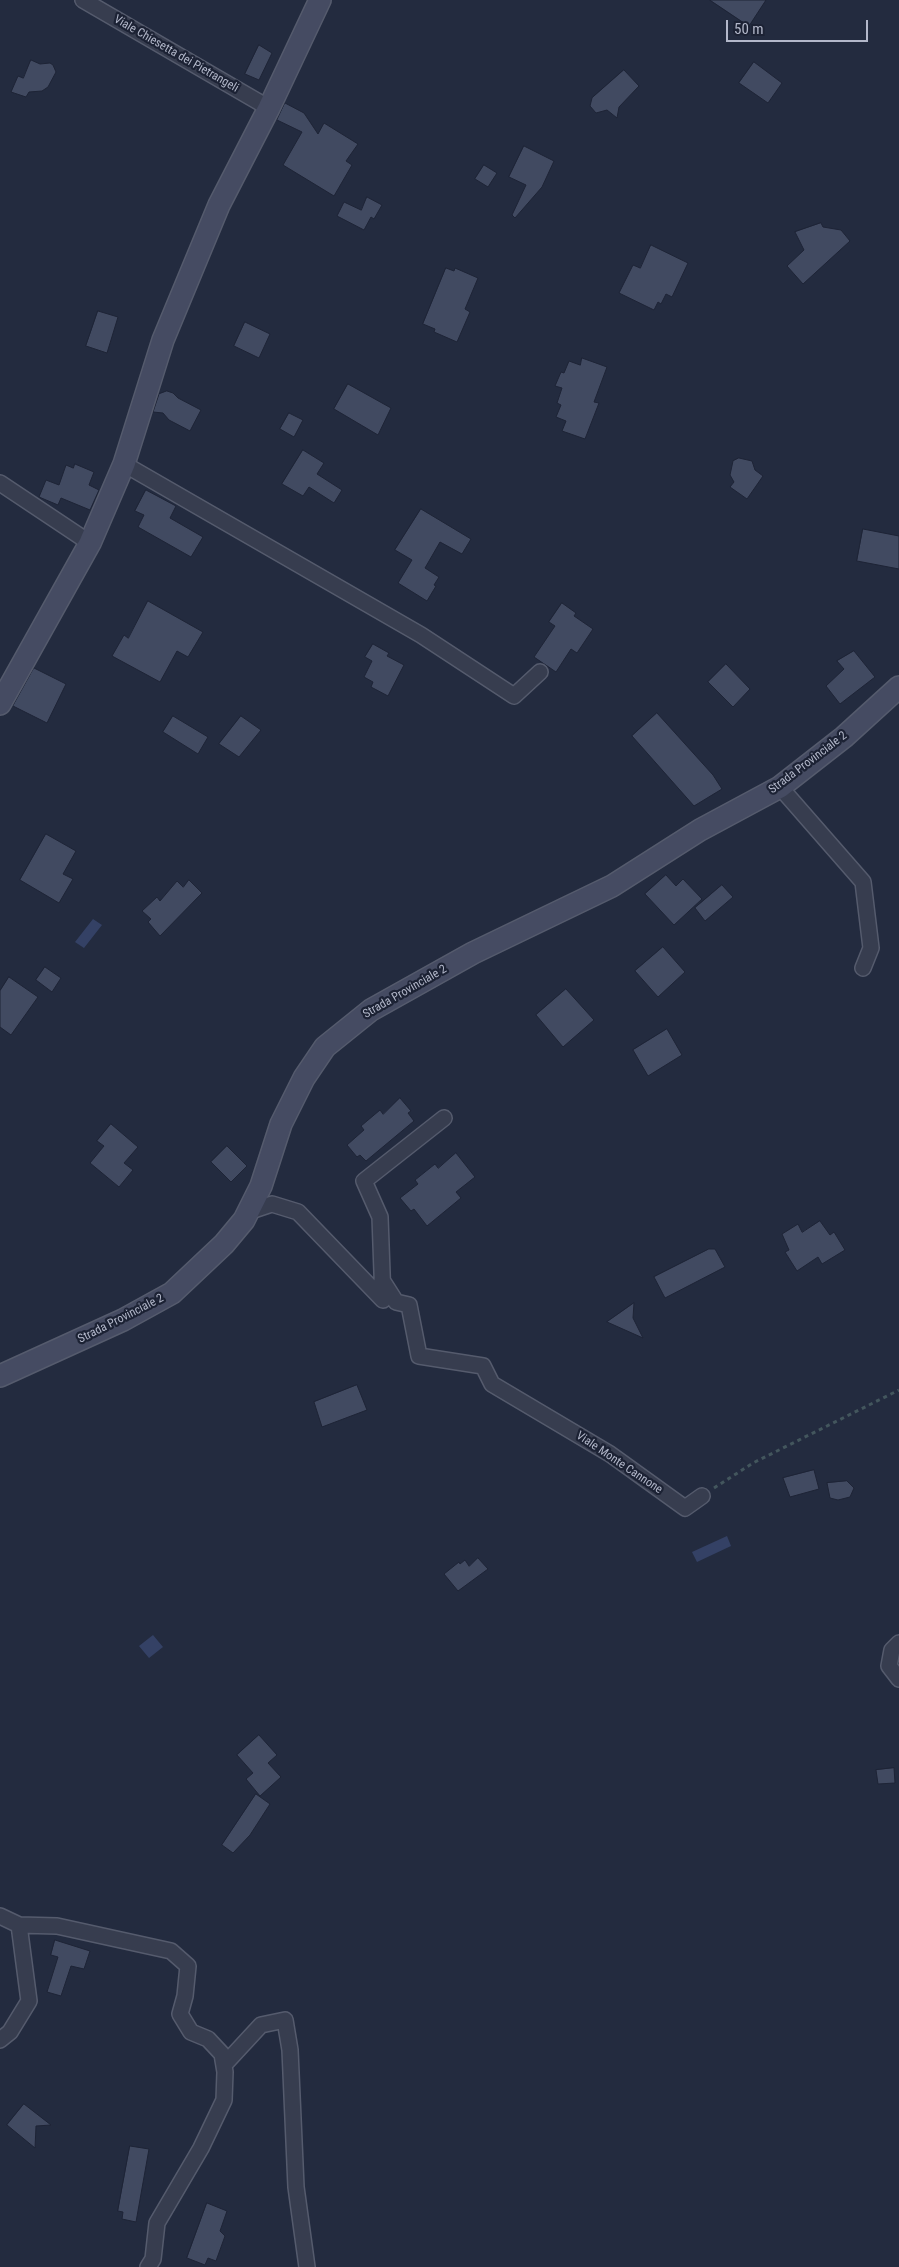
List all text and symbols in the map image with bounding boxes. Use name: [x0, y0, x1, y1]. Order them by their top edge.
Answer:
scale bar: [729, 10, 872, 42]
street label: Viale Chiesetta dei Pietrangeli: [111, 12, 241, 96]
text: 50 m: [734, 20, 764, 38]
street label: Strada Provinciale 2: [766, 729, 850, 797]
street label: Strada Provinciale 2: [361, 962, 449, 1022]
street label: Strada Provinciale 2: [76, 1291, 166, 1347]
street label: Viale Monte Cannone: [573, 1429, 665, 1497]

